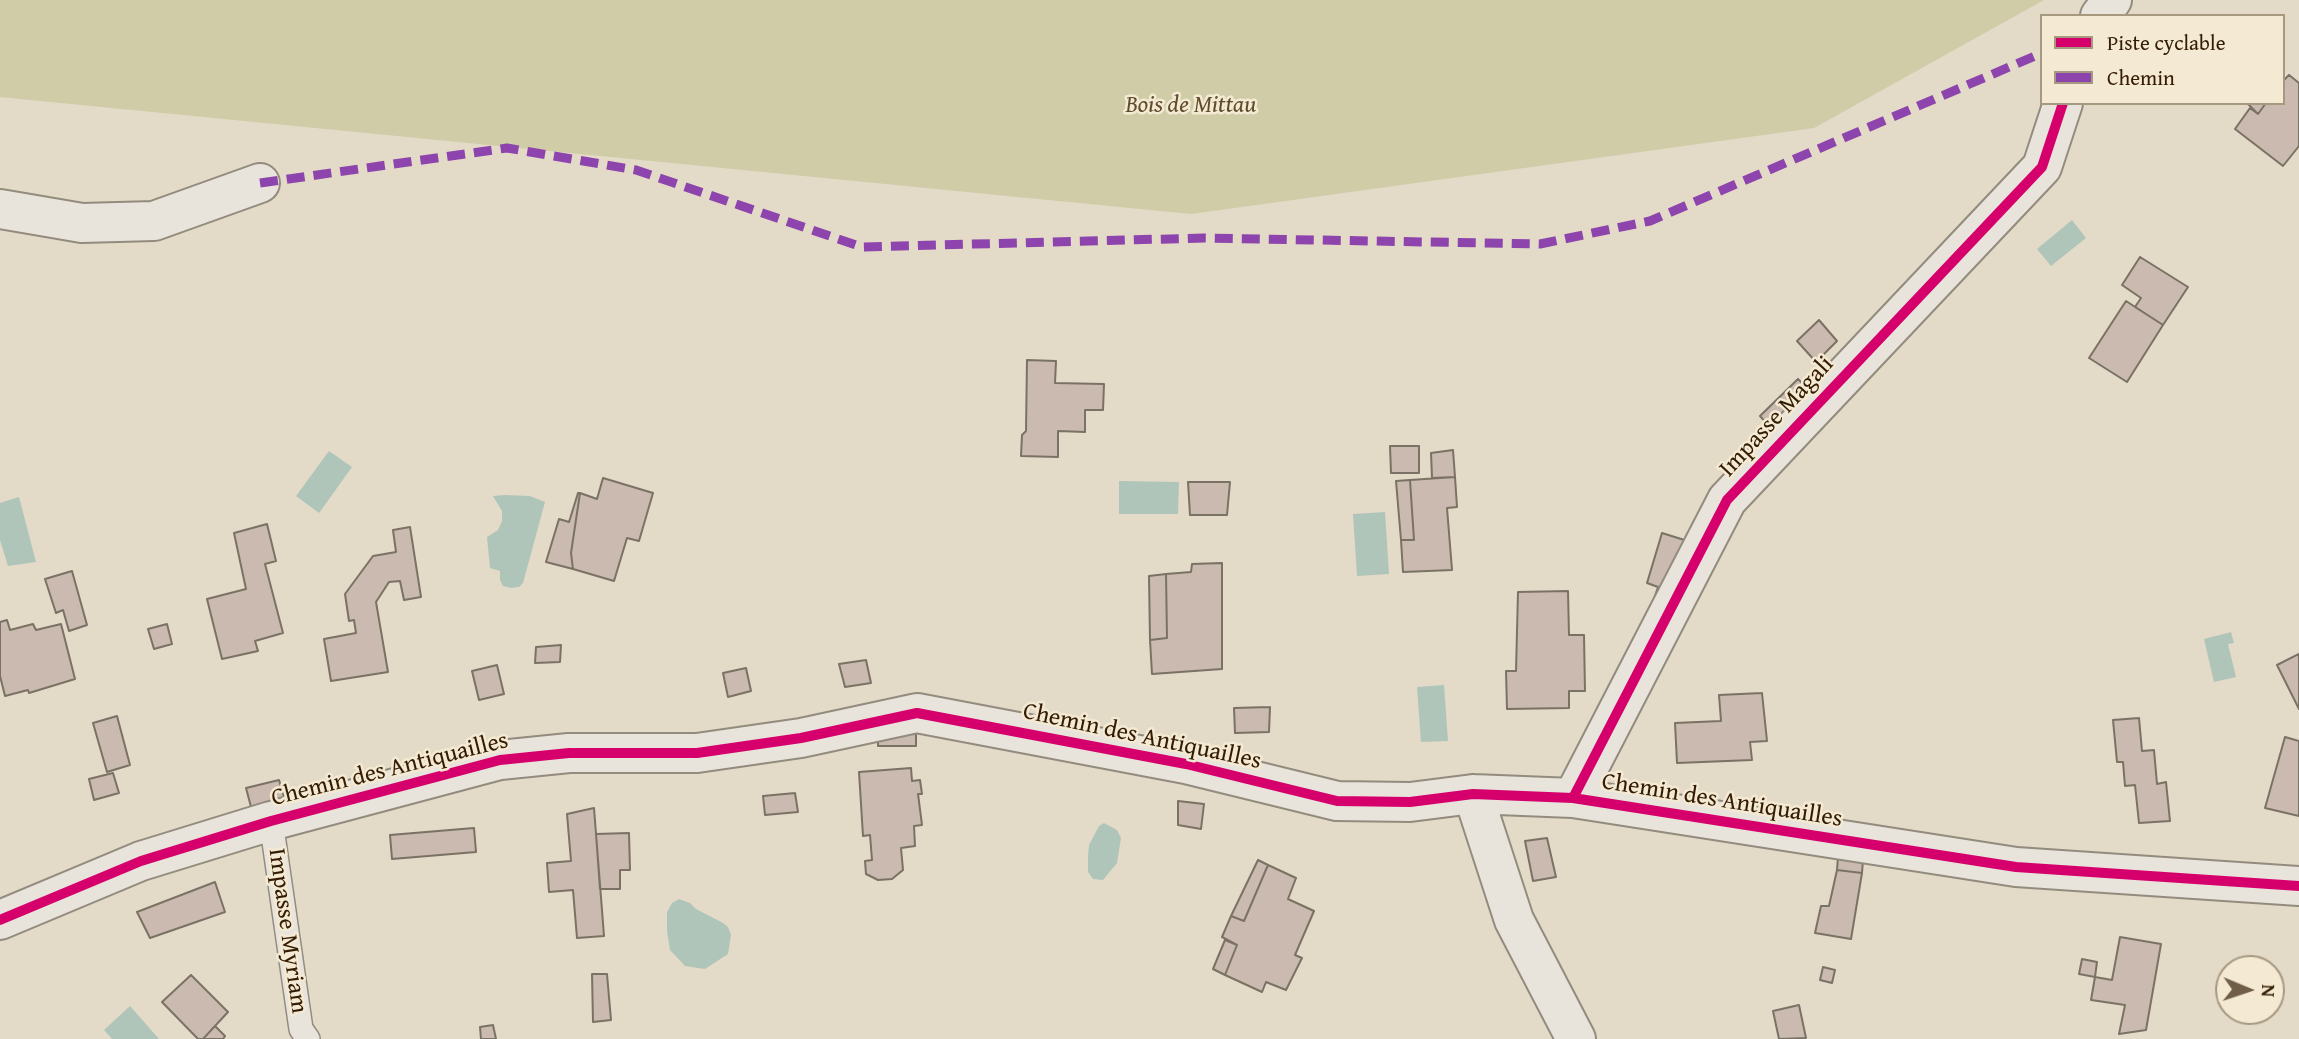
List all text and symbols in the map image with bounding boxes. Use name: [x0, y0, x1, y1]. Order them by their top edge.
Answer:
legend: [2040, 14, 2285, 105]
text: Piste cyclable: [2107, 27, 2226, 58]
text: Chemin: [2107, 62, 2175, 93]
park label: Bois de Mittau: [1126, 92, 1256, 120]
street label: Impasse Magali: [1714, 351, 1840, 483]
street label: Chemin des Antiquailles: [1020, 698, 1264, 776]
street label: Chemin des Antiquailles: [269, 727, 511, 813]
street label: Chemin des Antiquailles: [1600, 768, 1844, 834]
street label: Impasse Myriam: [261, 847, 313, 1015]
north arrow: [2215, 955, 2285, 1025]
text: N: [2255, 984, 2283, 997]

